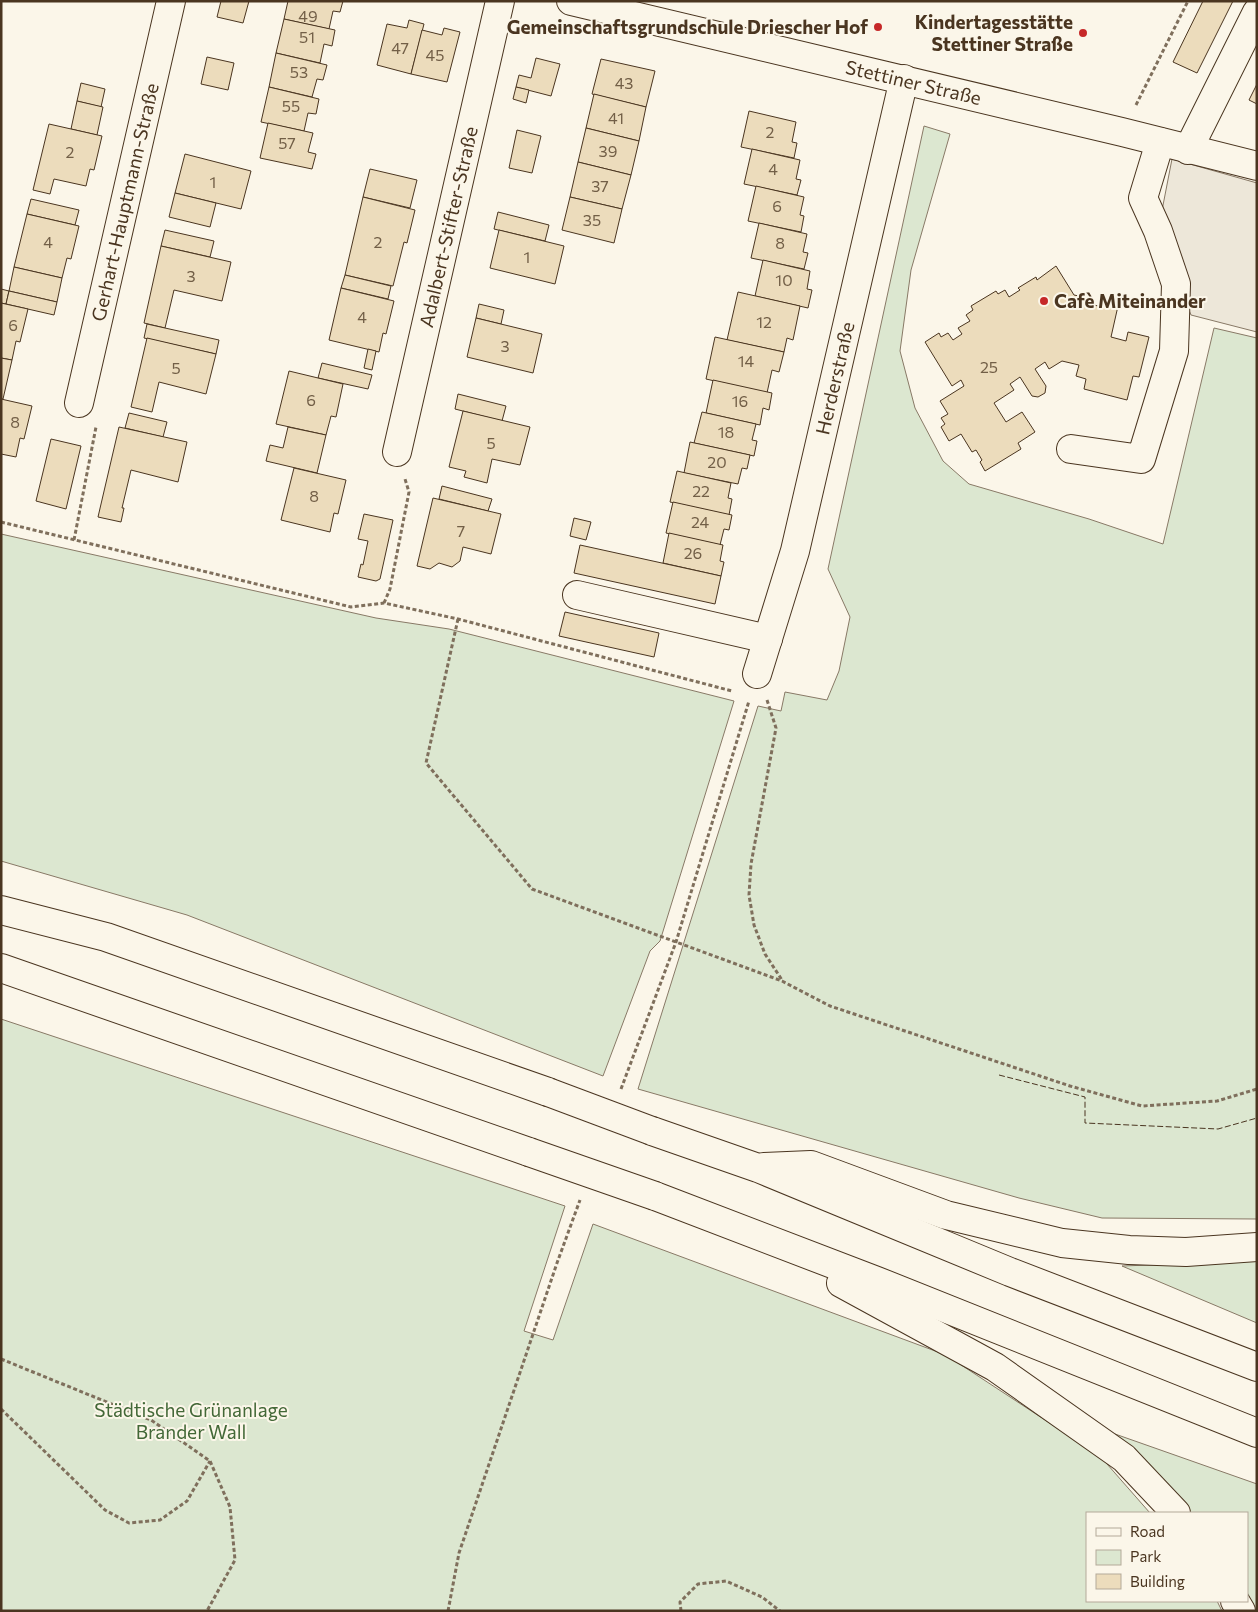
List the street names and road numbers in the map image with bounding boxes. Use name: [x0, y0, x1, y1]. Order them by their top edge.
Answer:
street label: Stettiner Straße: [843, 55, 984, 109]
street label: Gerhart-Hauptmann-Straße: [86, 81, 163, 323]
street label: Adalbert-Stifter-Straße: [414, 124, 482, 329]
street label: Herderstraße: [810, 320, 859, 437]

